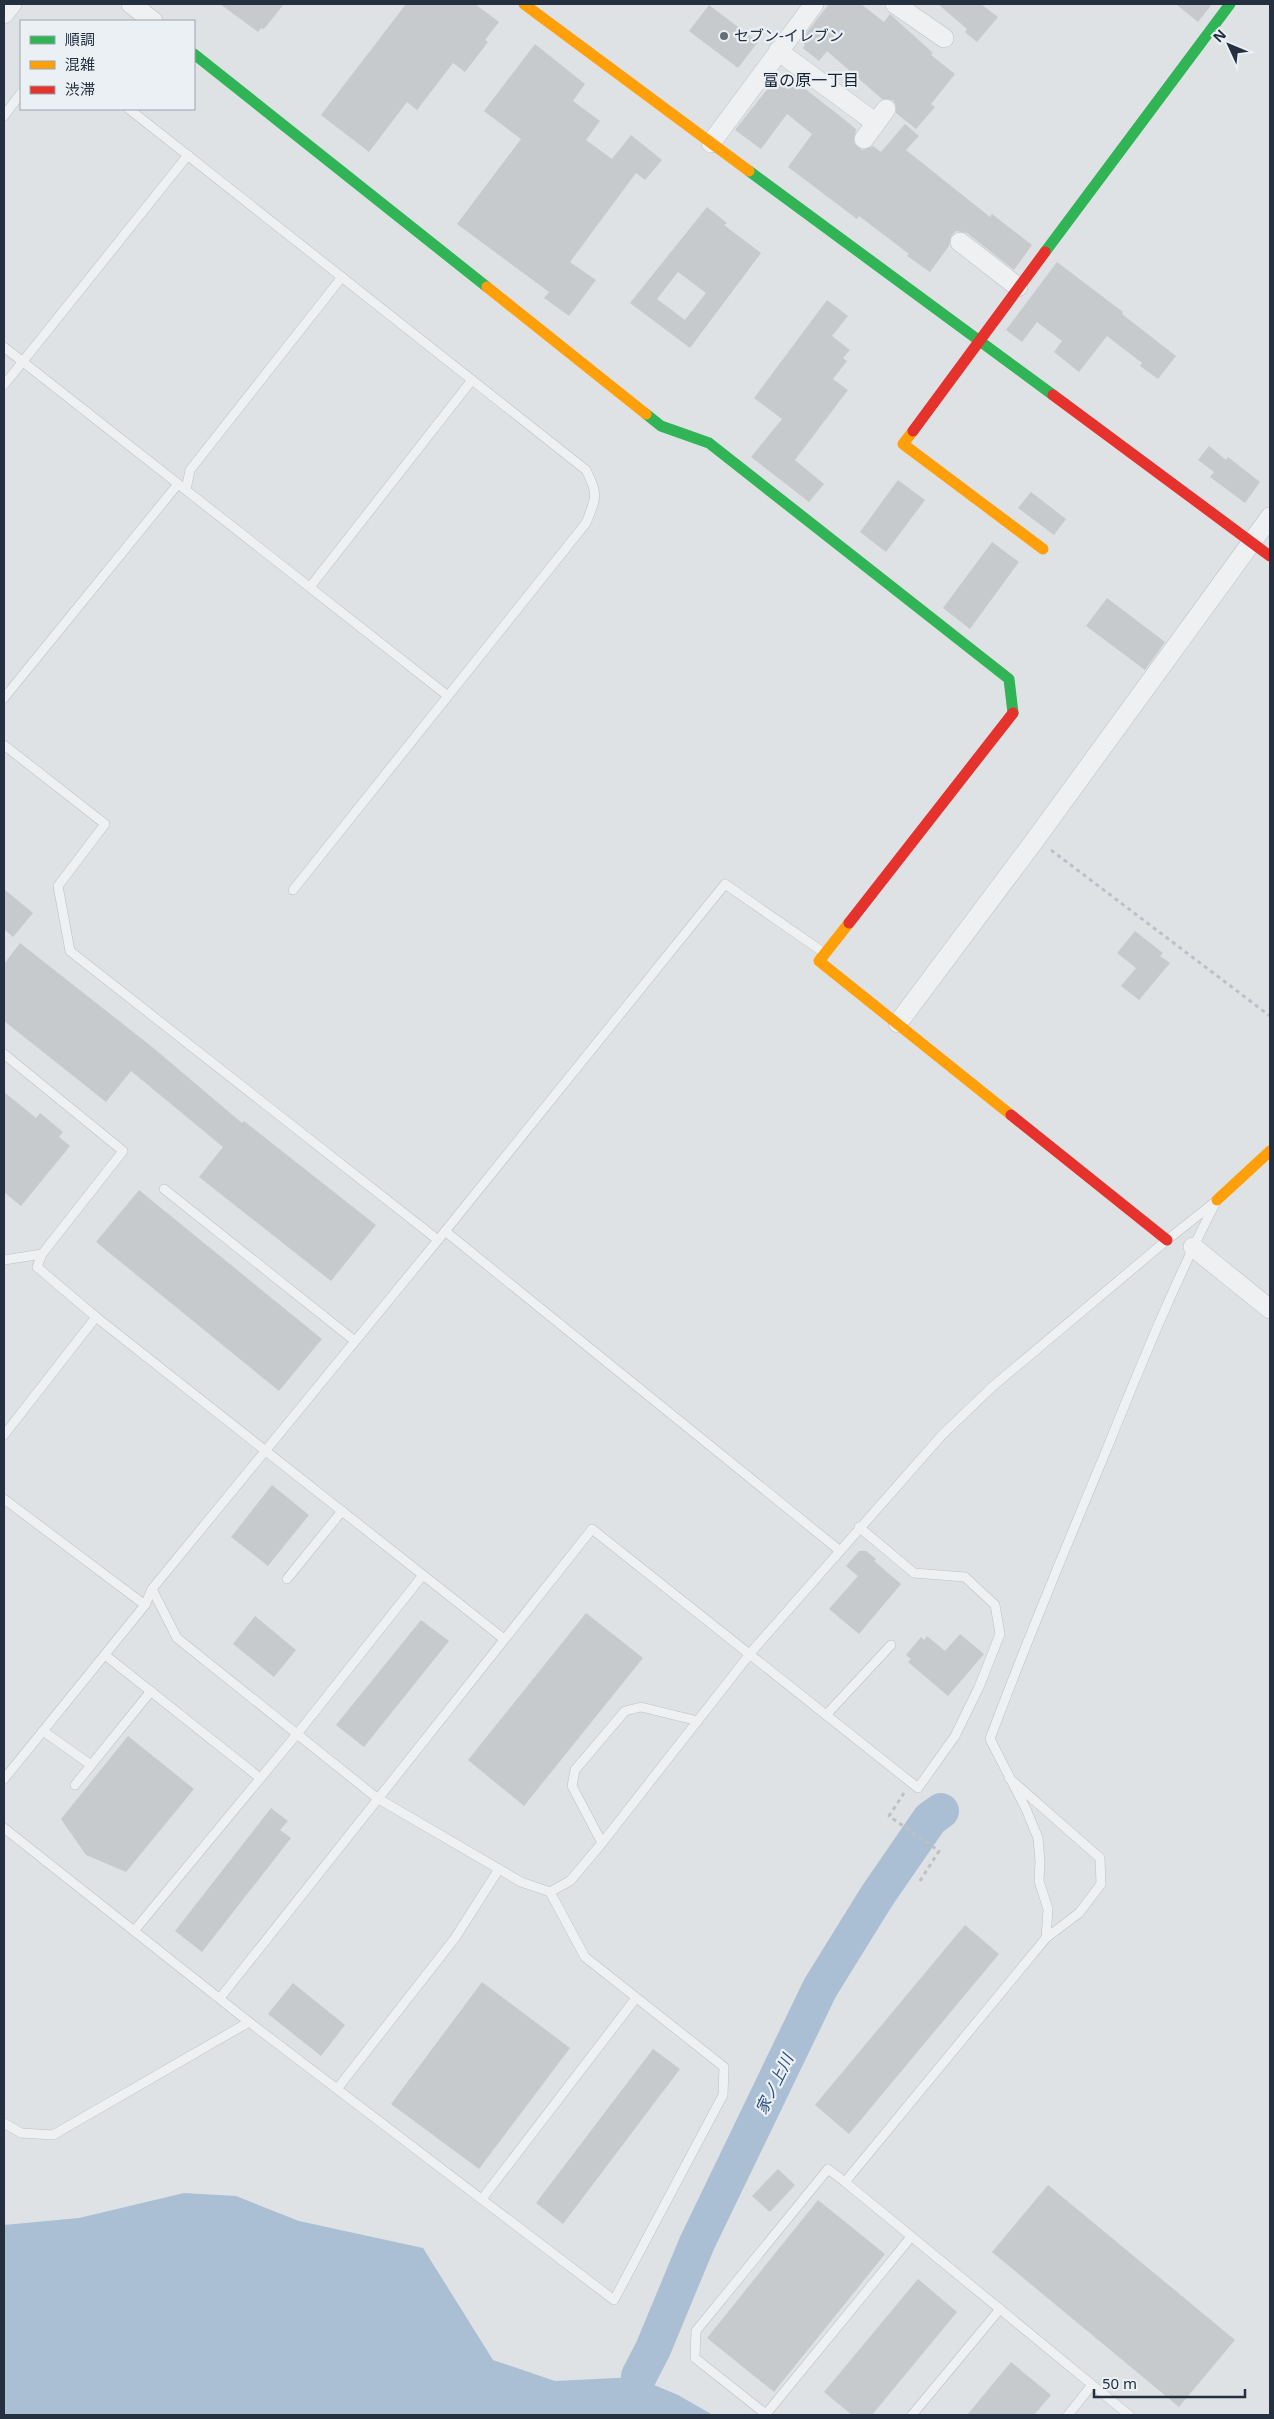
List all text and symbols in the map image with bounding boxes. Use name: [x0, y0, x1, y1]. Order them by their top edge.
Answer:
legend: [20, 20, 195, 110]
north arrow: [1204, 20, 1254, 70]
place label: セブン-イレブン: [734, 25, 844, 45]
text: N: [1208, 25, 1230, 46]
text: 順調: [65, 29, 95, 49]
marker: セブン-イレブン: [718, 30, 730, 42]
text: 混雑: [65, 54, 95, 74]
district label: 富の原一丁目: [763, 69, 859, 91]
text: 渋滞: [65, 79, 95, 99]
water label: 家ノ上川: [750, 2049, 799, 2118]
scale bar: [1094, 2366, 1245, 2398]
text: 50 m: [1102, 2373, 1137, 2393]

